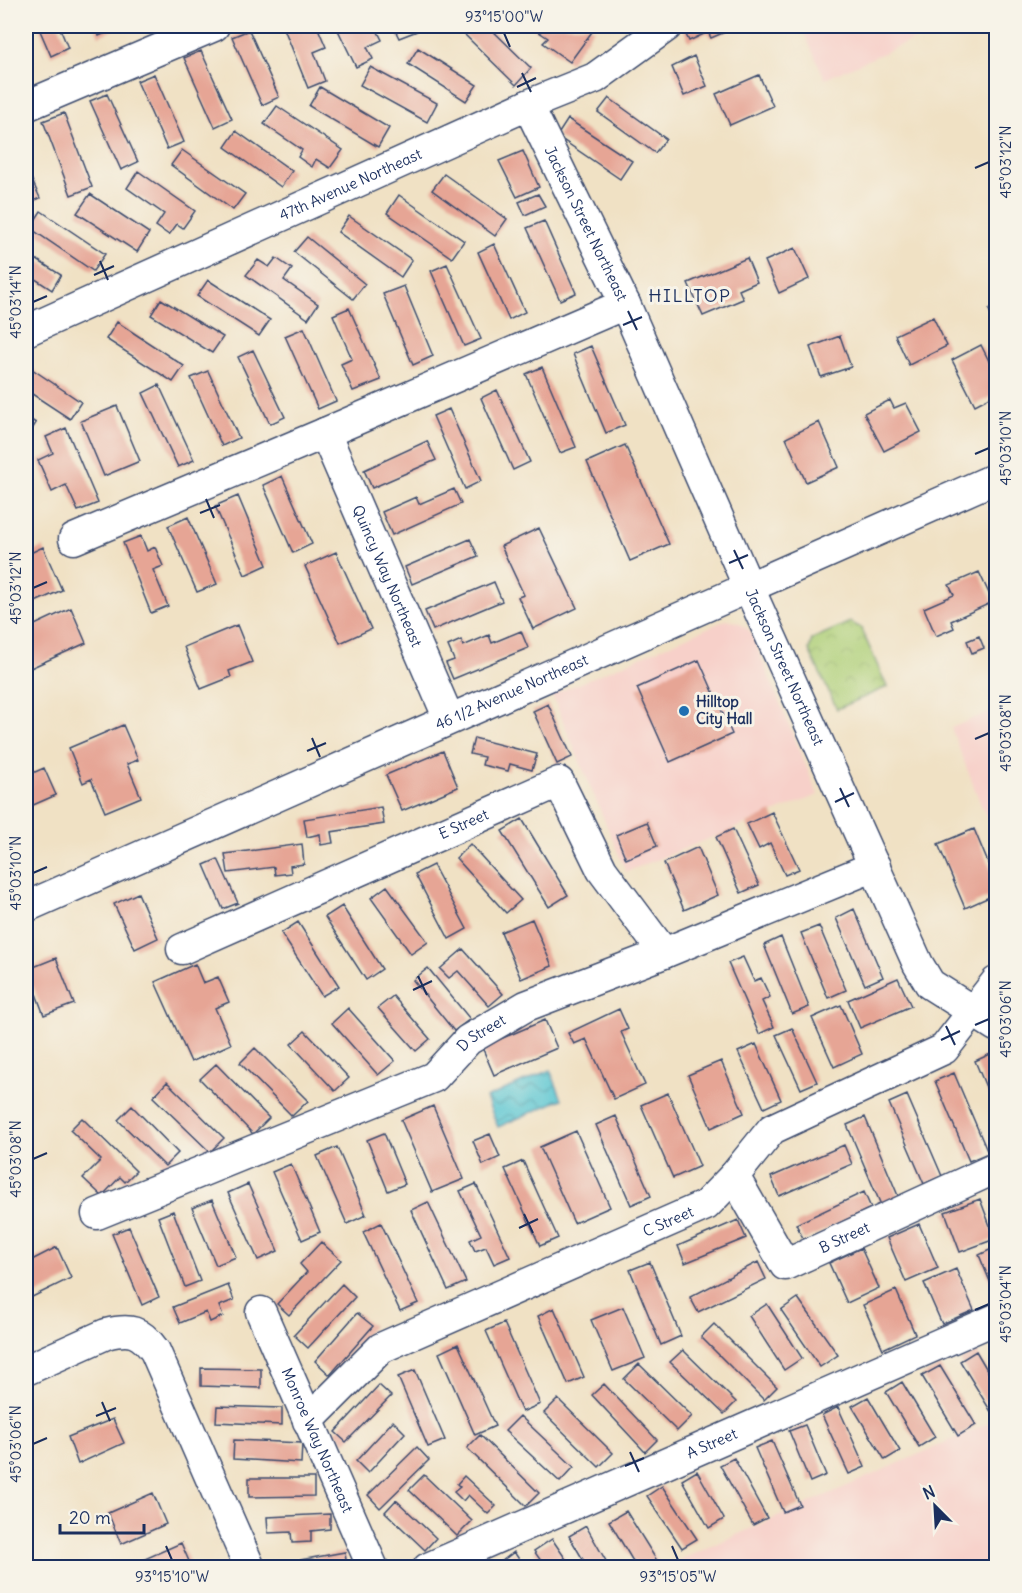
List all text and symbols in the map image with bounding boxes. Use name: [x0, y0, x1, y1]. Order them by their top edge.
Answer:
text: 93°15'00"W: [465, 7, 543, 26]
text: 45°03'12"N: [996, 125, 1015, 199]
street label: Jackson Street Northeast: [541, 143, 632, 304]
street label: 47th Avenue Northeast: [276, 144, 425, 225]
text: 45°03'14"N: [6, 265, 25, 339]
district label: HILLTOP: [649, 284, 731, 307]
text: 45°03'10"N: [996, 411, 1015, 485]
street label: Quincy Way Northeast: [348, 502, 427, 650]
text: 45°03'12"N: [6, 551, 25, 625]
street label: Jackson Street Northeast: [742, 586, 828, 748]
street label: 46 1/2 Avenue Northeast: [432, 650, 591, 734]
place label: Hilltop City Hall: [696, 692, 752, 729]
text: 45°03'08"N: [996, 694, 1015, 772]
marker: Hilltop City Hall: [677, 704, 691, 718]
street label: E Street: [436, 804, 491, 843]
text: 45°03'10"N: [6, 836, 25, 910]
text: 45°03'06"N: [996, 980, 1015, 1058]
street label: D Street: [452, 1010, 509, 1055]
text: 45°03'08"N: [6, 1120, 25, 1198]
street label: C Street: [640, 1202, 696, 1241]
street label: B Street: [816, 1217, 872, 1257]
text: 45°03'04"N: [996, 1265, 1015, 1343]
street label: Monroe Way Northeast: [278, 1365, 358, 1515]
text: 45°03'06"N: [6, 1405, 25, 1483]
street label: A Street: [683, 1424, 740, 1462]
north arrow: [905, 1476, 965, 1536]
text: N: [920, 1481, 938, 1504]
scale bar: [60, 1497, 144, 1535]
text: 20 m: [69, 1506, 111, 1529]
text: 93°15'10"W: [135, 1567, 209, 1586]
text: 93°15'05"W: [640, 1567, 717, 1586]

